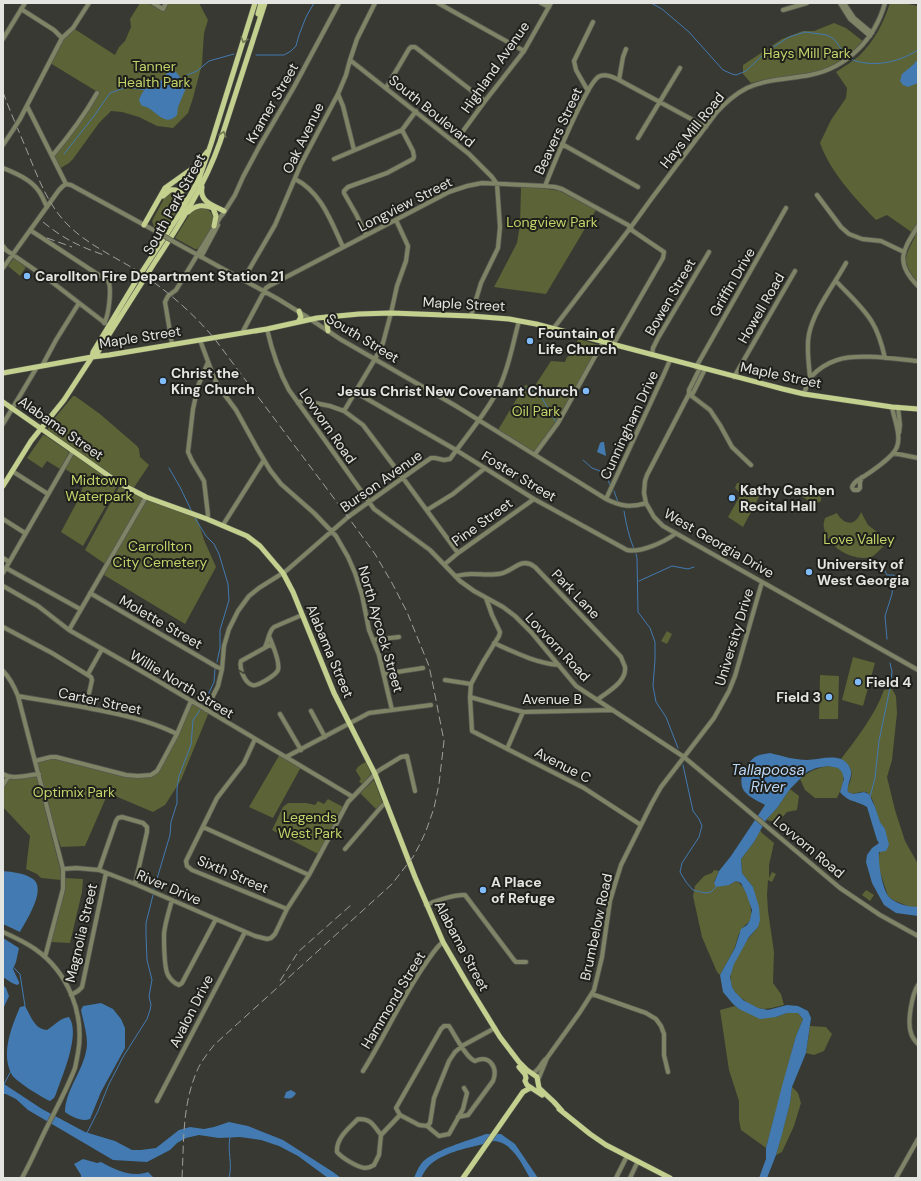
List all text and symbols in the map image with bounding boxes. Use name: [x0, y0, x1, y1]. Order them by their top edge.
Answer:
street label: Highland Avenue: [457, 18, 533, 116]
one-way arrow: [240, 37, 249, 44]
park label: Hays Mill Park: [763, 44, 851, 62]
park label: Tanner Health Park: [117, 57, 191, 91]
street label: Kramer Street: [242, 60, 302, 146]
street label: South Boulevard: [385, 71, 479, 151]
street label: Beavers Street: [530, 84, 586, 178]
street label: Hays Mill Road: [656, 88, 728, 172]
street label: Oak Avenue: [278, 100, 328, 176]
one-way arrow: [218, 131, 227, 138]
street label: South Park Street: [139, 150, 209, 258]
street label: Longview Street: [355, 172, 455, 236]
park label: Longview Park: [506, 213, 598, 231]
street label: Griffin Drive: [705, 244, 759, 320]
street label: Bowen Street: [641, 255, 699, 339]
place label: Carollton Fire Department Station 21: [35, 267, 284, 285]
street label: Howell Road: [734, 270, 788, 346]
marker: Carollton Fire Department Station 21: [22, 271, 32, 281]
street label: Maple Street: [422, 293, 506, 315]
street label: South Street: [323, 309, 403, 367]
street label: Maple Street: [98, 322, 182, 352]
place label: Fountain of Life Church: [538, 324, 617, 358]
marker: Fountain of Life Church: [525, 336, 535, 346]
street label: Maple Street: [739, 358, 823, 392]
place label: Christ the King Church: [171, 364, 255, 398]
street label: Cunningham Drive: [596, 368, 662, 482]
marker: Christ the King Church: [158, 376, 168, 386]
place label: Jesus Christ New Covenant Church: [337, 382, 578, 400]
street label: Lovvorn Road: [296, 385, 360, 467]
marker: Jesus Christ New Covenant Church: [581, 386, 591, 396]
street label: Alabama Street: [15, 392, 107, 464]
park label: Oil Park: [512, 402, 560, 420]
street label: Burson Avenue: [336, 446, 426, 516]
street label: Foster Street: [478, 447, 560, 505]
park label: Midtown Waterpark: [65, 471, 133, 505]
place label: Kathy Cashen Recital Hall: [740, 481, 835, 515]
marker: Kathy Cashen Recital Hall: [727, 493, 737, 503]
street label: Pine Street: [448, 494, 516, 550]
street label: West Georgia Drive: [661, 504, 777, 582]
park label: Love Valley: [823, 530, 895, 548]
park label: Carrollton City Cemetery: [113, 537, 208, 571]
place label: University of West Georgia: [817, 555, 909, 589]
street label: North Aycock Street: [354, 564, 408, 694]
street label: Park Lane: [548, 565, 604, 623]
marker: University of West Georgia: [804, 567, 814, 577]
street label: University Drive: [711, 586, 757, 688]
street label: Molette Street: [116, 591, 206, 653]
street label: Alabama Street: [302, 602, 358, 700]
street label: Lovvorn Road: [522, 609, 594, 685]
street label: Willie North Street: [127, 646, 237, 722]
one-way arrow: [238, 668, 246, 675]
place label: Field 4: [866, 673, 911, 691]
marker: Field 4: [853, 677, 863, 687]
street label: Carter Street: [57, 683, 143, 719]
place label: Field 3: [776, 688, 821, 706]
street label: Avenue B: [522, 690, 582, 708]
marker: Field 3: [824, 692, 834, 702]
street label: Avenue C: [532, 743, 594, 787]
water label: Tallapoosa River: [731, 760, 805, 797]
park label: Optimix Park: [33, 783, 115, 801]
park label: Legends West Park: [278, 808, 342, 842]
street label: Lovvorn Road: [770, 812, 848, 882]
street label: Sixth Street: [195, 851, 271, 897]
street label: River Drive: [134, 865, 204, 909]
street label: Brumbelow Road: [576, 872, 616, 982]
place label: A Place of Refuge: [491, 873, 555, 907]
street label: Magnolia Street: [61, 882, 101, 984]
marker: A Place of Refuge: [478, 885, 488, 895]
street label: Alabama Street: [431, 898, 493, 994]
street label: Hammond Street: [357, 948, 429, 1052]
street label: Avalon Drive: [165, 971, 217, 1051]

